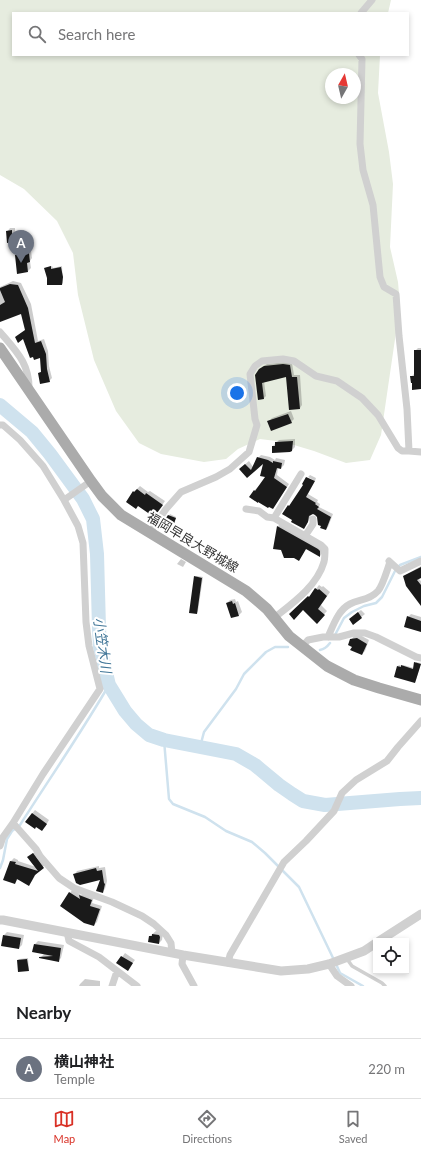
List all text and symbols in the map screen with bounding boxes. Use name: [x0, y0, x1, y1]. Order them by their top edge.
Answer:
search box: [12, 12, 409, 56]
icon: search: [26, 23, 48, 45]
text: Search here: [58, 25, 135, 43]
north arrow: [325, 68, 361, 104]
pin: A: [8, 230, 34, 263]
your location: [227, 383, 247, 403]
street label: 福岡早良大野城線: [144, 508, 242, 576]
water label: 小笠木川: [91, 616, 116, 676]
map controls: [373, 938, 409, 974]
button: locate: [373, 938, 409, 974]
text: Nearby: [16, 1002, 71, 1023]
text: 横山神社: [54, 1052, 114, 1070]
text: A: [24, 1061, 34, 1077]
text: 220 m: [368, 1061, 405, 1077]
text: Temple: [54, 1071, 95, 1087]
tab: Map: [53, 1108, 75, 1145]
tab: Directions: [182, 1108, 232, 1145]
tab: Saved: [339, 1108, 368, 1145]

